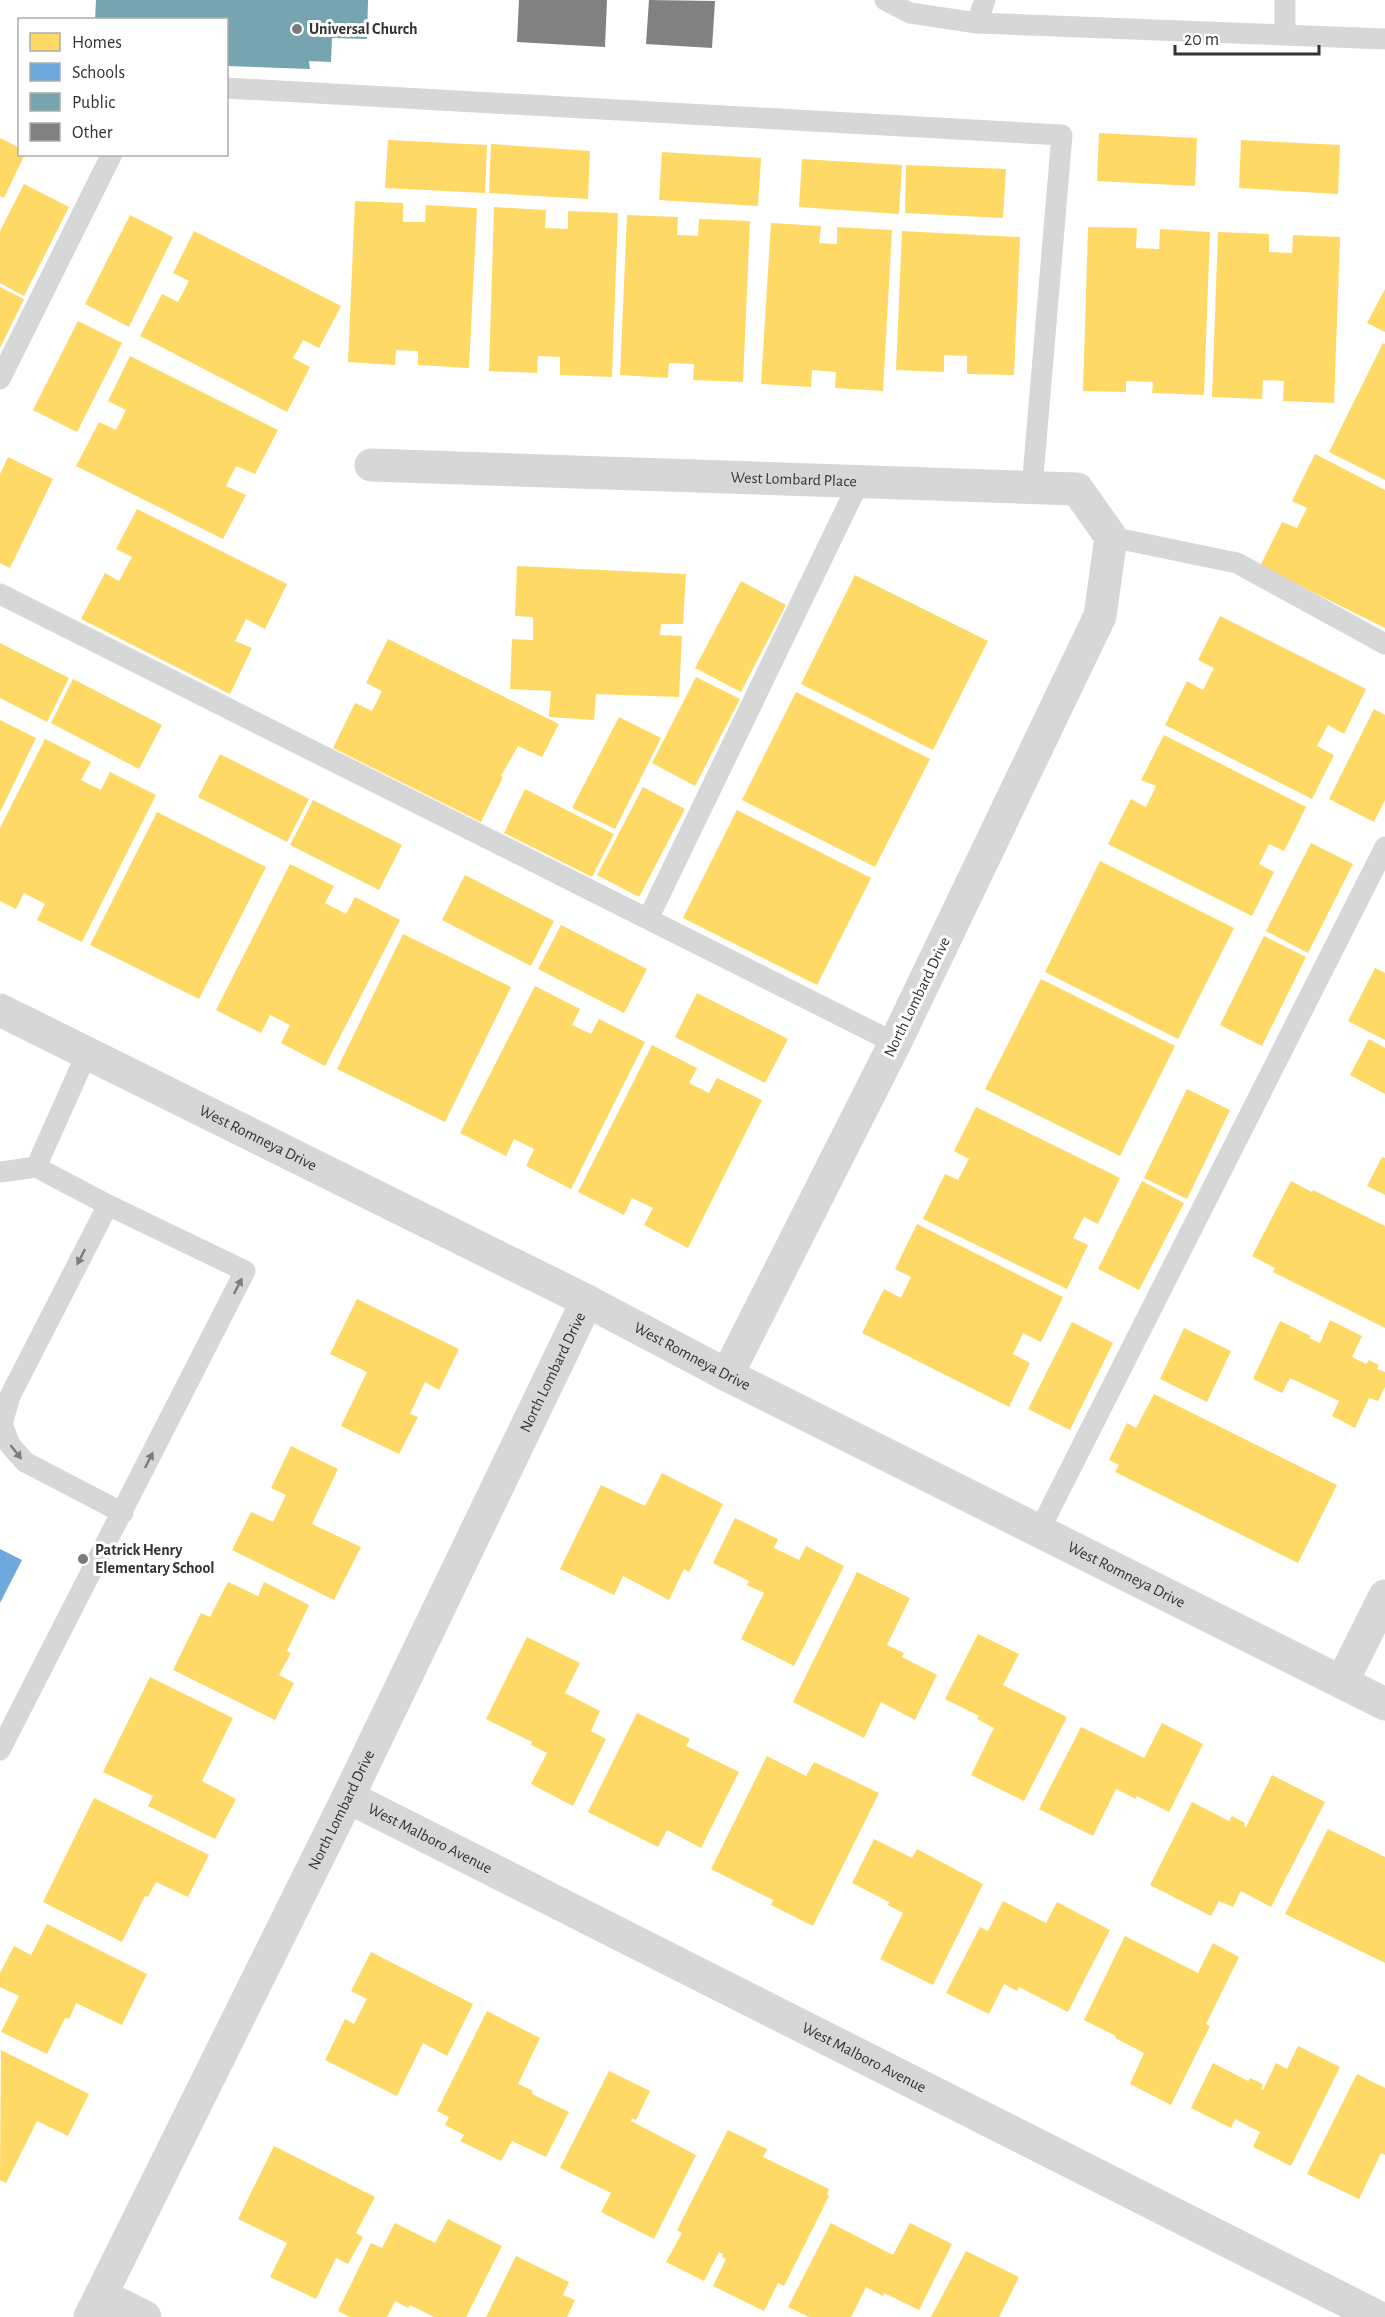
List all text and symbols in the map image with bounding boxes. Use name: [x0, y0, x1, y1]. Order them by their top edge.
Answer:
legend: [18, 18, 228, 156]
scale bar: [1175, 18, 1319, 56]
place label: Universal Church: [309, 21, 417, 37]
marker: Universal Church: [290, 22, 304, 36]
text: 20 m: [1184, 31, 1219, 49]
text: Homes: [72, 34, 122, 52]
text: Schools: [72, 64, 125, 82]
text: Public: [72, 94, 115, 112]
text: Other: [72, 124, 113, 142]
street label: West Lombard Place: [730, 469, 857, 490]
street label: North Lombard Drive: [881, 934, 953, 1060]
street label: West Romneya Drive: [197, 1102, 319, 1174]
one-way arrow: [76, 1249, 86, 1266]
one-way arrow: [233, 1278, 242, 1295]
street label: North Lombard Drive: [517, 1310, 588, 1435]
street label: West Romneya Drive: [631, 1319, 753, 1393]
one-way arrow: [10, 1443, 22, 1459]
one-way arrow: [145, 1452, 154, 1469]
street label: West Romneya Drive: [1065, 1539, 1188, 1611]
place label: Patrick Henry Elementary School: [95, 1542, 215, 1577]
marker: Patrick Henry Elementary School: [76, 1552, 90, 1566]
street label: North Lombard Drive: [305, 1747, 377, 1872]
street label: West Malboro Avenue: [365, 1800, 495, 1876]
street label: West Malboro Avenue: [799, 2020, 929, 2095]

